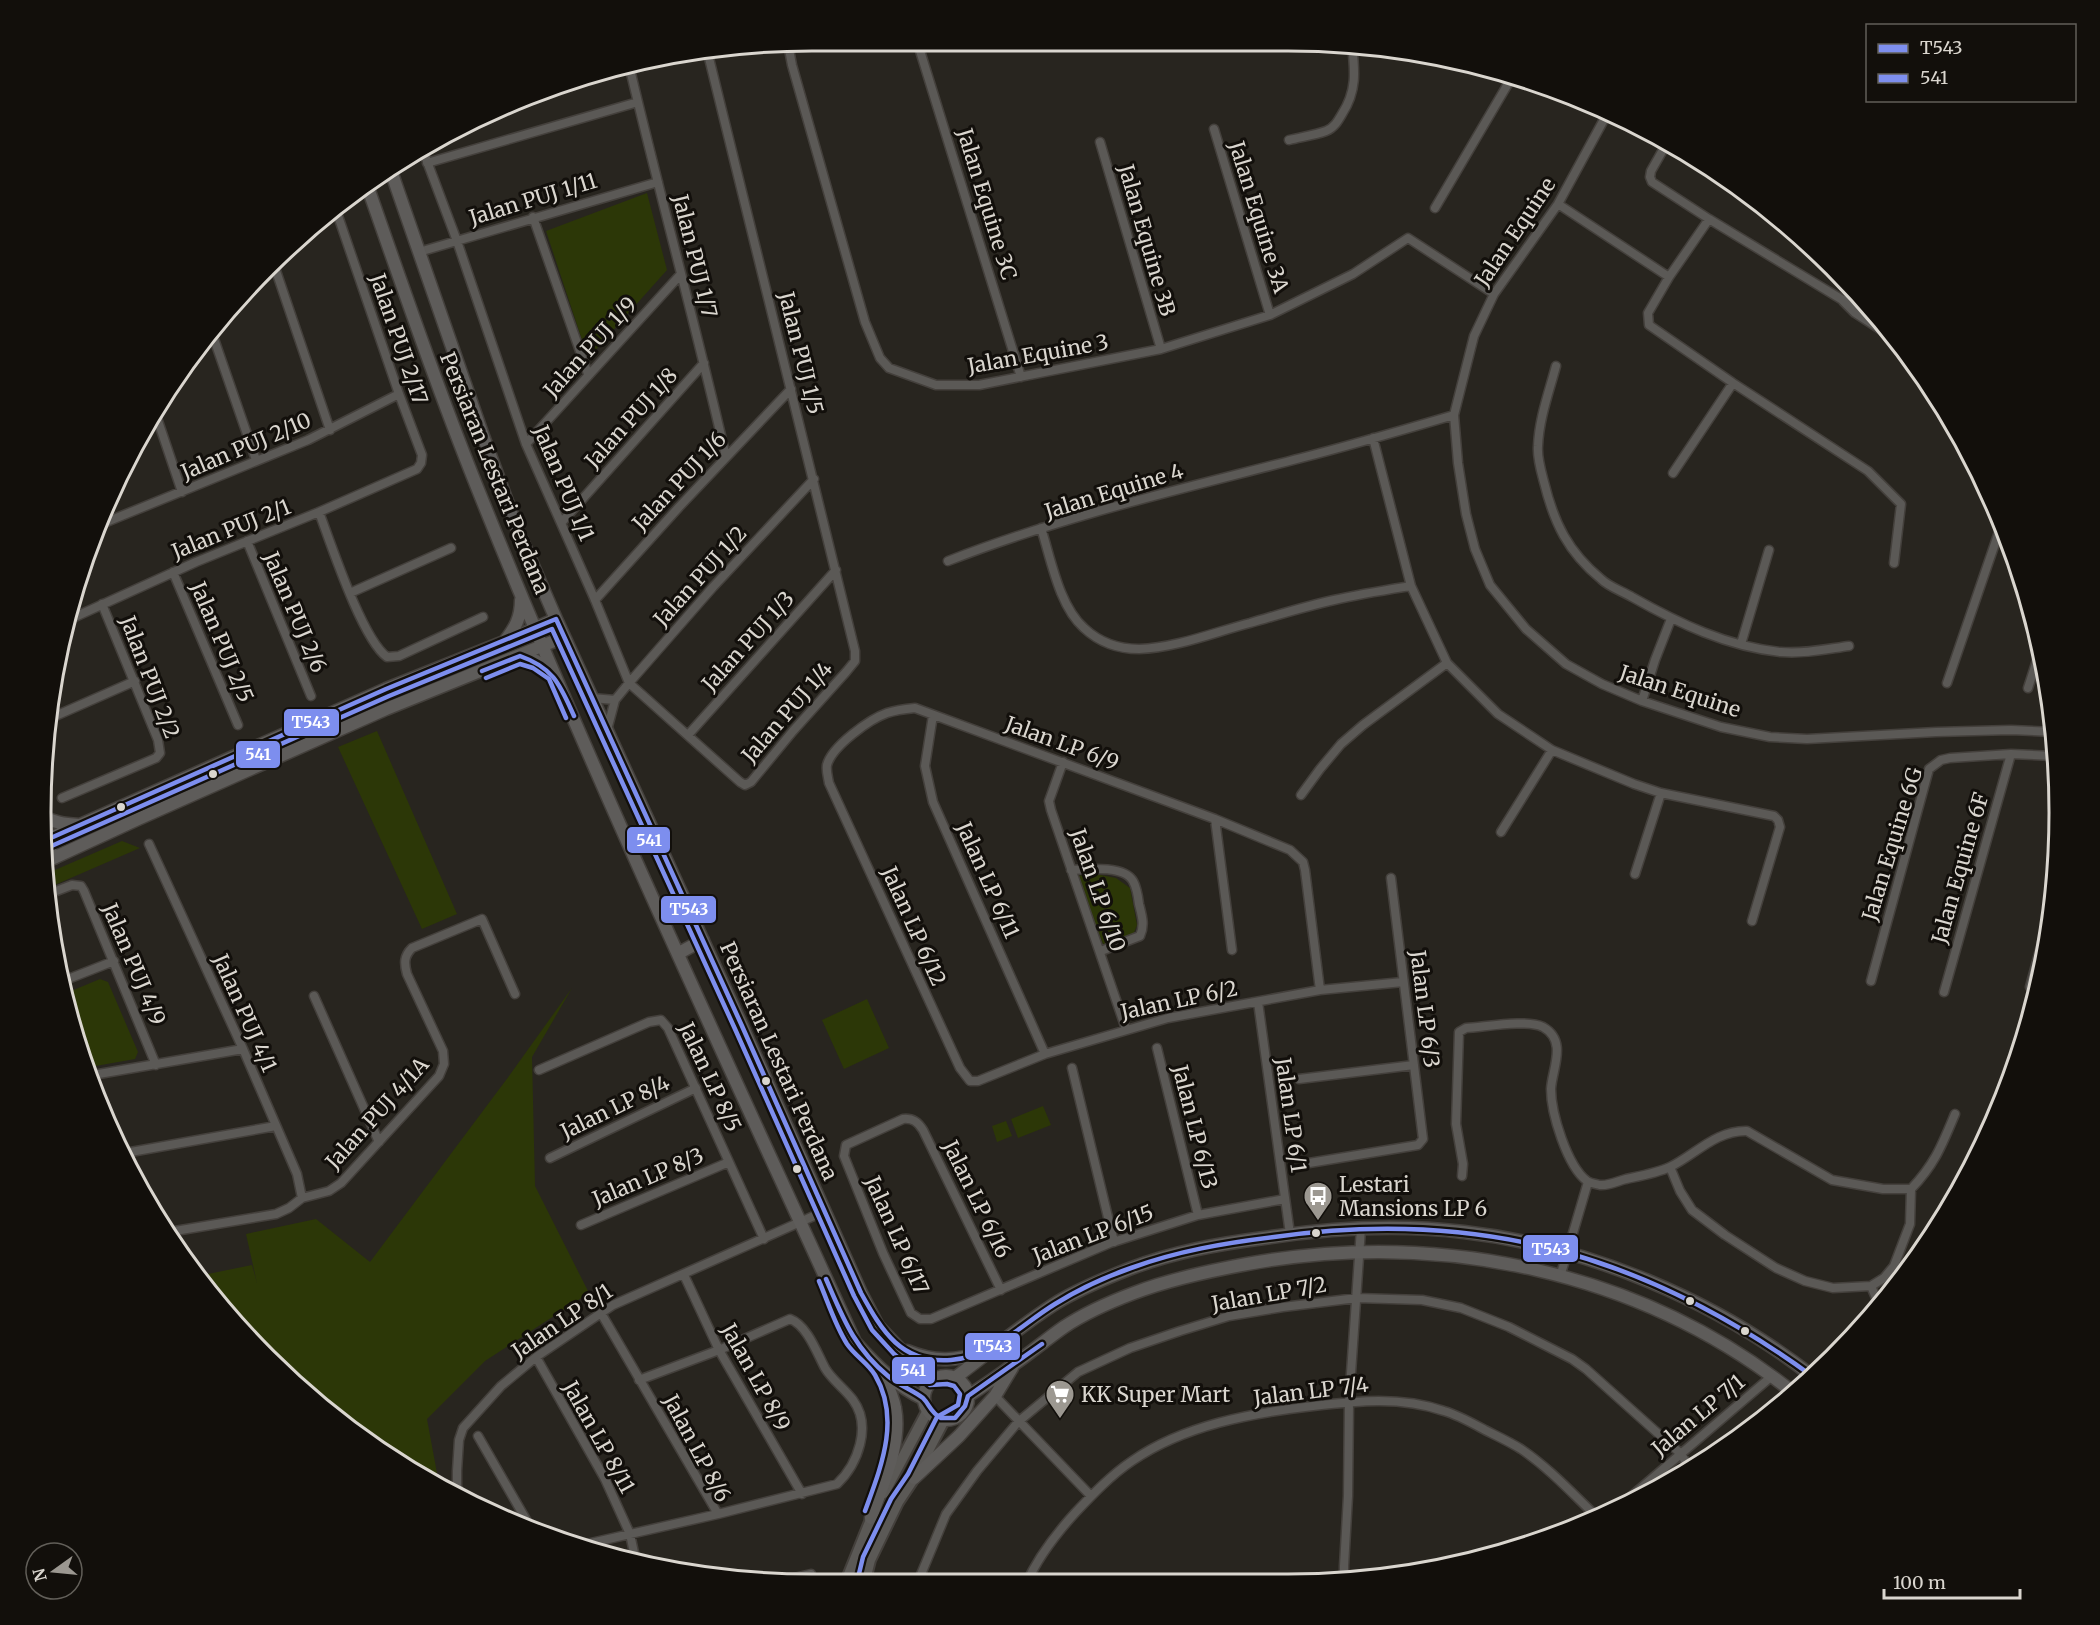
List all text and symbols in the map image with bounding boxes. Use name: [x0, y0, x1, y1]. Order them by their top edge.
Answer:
legend: [1866, 24, 2076, 102]
text: T543: [1920, 36, 1962, 59]
text: 541: [1920, 66, 1948, 89]
street label: Jalan Equine 3C: [951, 124, 1023, 283]
street label: Jalan Equine 3A: [1223, 137, 1295, 296]
street label: Jalan Equine 3B: [1112, 160, 1182, 319]
street label: Jalan PUJ 1/11: [465, 167, 600, 231]
street label: Jalan Equine: [1468, 172, 1561, 293]
street label: Jalan PUJ 1/7: [666, 191, 723, 320]
street label: Jalan PUJ 2/17: [364, 269, 434, 408]
street label: Jalan PUJ 1/5: [772, 288, 829, 417]
street label: Jalan PUJ 1/9: [537, 291, 642, 404]
street label: Jalan Equine 3: [964, 328, 1111, 380]
street label: Persiaran Lestari Perdana: [434, 348, 556, 598]
street label: Jalan PUJ 1/8: [578, 362, 683, 475]
street label: Jalan PUJ 2/10: [176, 406, 315, 486]
street label: Jalan PUJ 1/1: [527, 420, 600, 545]
street label: Jalan PUJ 1/6: [626, 426, 732, 537]
street label: Jalan Equine 4: [1040, 457, 1187, 525]
street label: Jalan PUJ 2/1: [167, 493, 294, 566]
street label: Jalan PUJ 1/2: [647, 520, 752, 633]
street label: Jalan PUJ 2/6: [257, 547, 333, 676]
street label: Jalan PUJ 2/5: [184, 577, 260, 706]
street label: Jalan PUJ 1/3: [695, 585, 800, 697]
street label: Jalan PUJ 2/2: [114, 611, 186, 742]
street label: Jalan PUJ 1/4: [735, 656, 838, 769]
street label: Jalan Equine: [1615, 658, 1744, 723]
line badge: T543: [283, 708, 340, 737]
street label: Jalan LP 6/9: [1000, 710, 1123, 776]
text: T543: [292, 712, 330, 732]
line badge: 541: [235, 740, 281, 769]
text: 541: [245, 744, 271, 764]
street label: Jalan Equine 6G: [1856, 764, 1928, 925]
unlabelled marker: [207, 768, 219, 780]
street label: Jalan Equine 6F: [1925, 789, 1994, 948]
unlabelled marker: [115, 801, 127, 813]
street label: Jalan LP 6/11: [950, 817, 1026, 942]
street label: Jalan LP 6/10: [1064, 824, 1132, 955]
line badge: 541: [626, 826, 671, 854]
text: 541: [636, 830, 662, 850]
street label: Jalan LP 6/12: [875, 861, 952, 990]
line badge: T543: [660, 895, 717, 924]
street label: Jalan PUJ 4/9: [96, 898, 172, 1029]
text: T543: [670, 899, 708, 919]
street label: Persiaran Lestari Perdana: [714, 937, 844, 1185]
street label: Jalan LP 6/3: [1404, 948, 1446, 1069]
street label: Jalan PUJ 4/1: [207, 949, 283, 1076]
street label: Jalan LP 6/2: [1117, 974, 1240, 1026]
street label: Jalan LP 8/5: [672, 1017, 747, 1136]
street label: Jalan PUJ 4/1A: [319, 1051, 435, 1175]
street label: Jalan LP 6/1: [1269, 1055, 1312, 1174]
street label: Jalan LP 6/13: [1166, 1061, 1223, 1192]
street label: Jalan LP 8/4: [555, 1069, 674, 1145]
unlabelled marker: [760, 1075, 772, 1087]
street label: Jalan LP 6/16: [936, 1135, 1017, 1262]
street label: Jalan LP 8/3: [587, 1142, 708, 1213]
unlabelled marker: [791, 1163, 803, 1175]
street label: Jalan LP 6/17: [859, 1171, 935, 1298]
place label: Lestari Mansions LP 6: [1339, 1171, 1487, 1222]
bus stop icon: Lestari Mansions LP 6: [1302, 1180, 1334, 1222]
street label: Jalan LP 6/15: [1028, 1199, 1157, 1270]
unlabelled marker: [1310, 1227, 1322, 1239]
line badge: T543: [1522, 1234, 1579, 1263]
text: T543: [1532, 1239, 1570, 1259]
street label: Jalan LP 7/2: [1208, 1271, 1329, 1318]
street label: Jalan LP 8/1: [506, 1278, 617, 1365]
unlabelled marker: [1684, 1295, 1696, 1307]
street label: Jalan LP 8/9: [715, 1318, 797, 1436]
unlabelled marker: [1739, 1325, 1751, 1337]
line badge: T543: [964, 1332, 1021, 1361]
text: T543: [974, 1336, 1012, 1356]
line badge: 541: [891, 1356, 936, 1385]
text: 541: [900, 1360, 926, 1380]
street label: Jalan LP 7/1: [1645, 1368, 1750, 1462]
street label: Jalan LP 7/4: [1251, 1371, 1370, 1412]
street label: Jalan LP 8/11: [557, 1375, 641, 1498]
supermarket icon: KK Super Mart: [1044, 1378, 1076, 1420]
place label: KK Super Mart: [1081, 1381, 1230, 1408]
street label: Jalan LP 8/6: [657, 1389, 737, 1506]
north arrow: [24, 1541, 84, 1601]
scale bar: [1884, 1562, 2020, 1600]
text: N: [28, 1566, 51, 1584]
text: 100 m: [1893, 1571, 1946, 1594]

